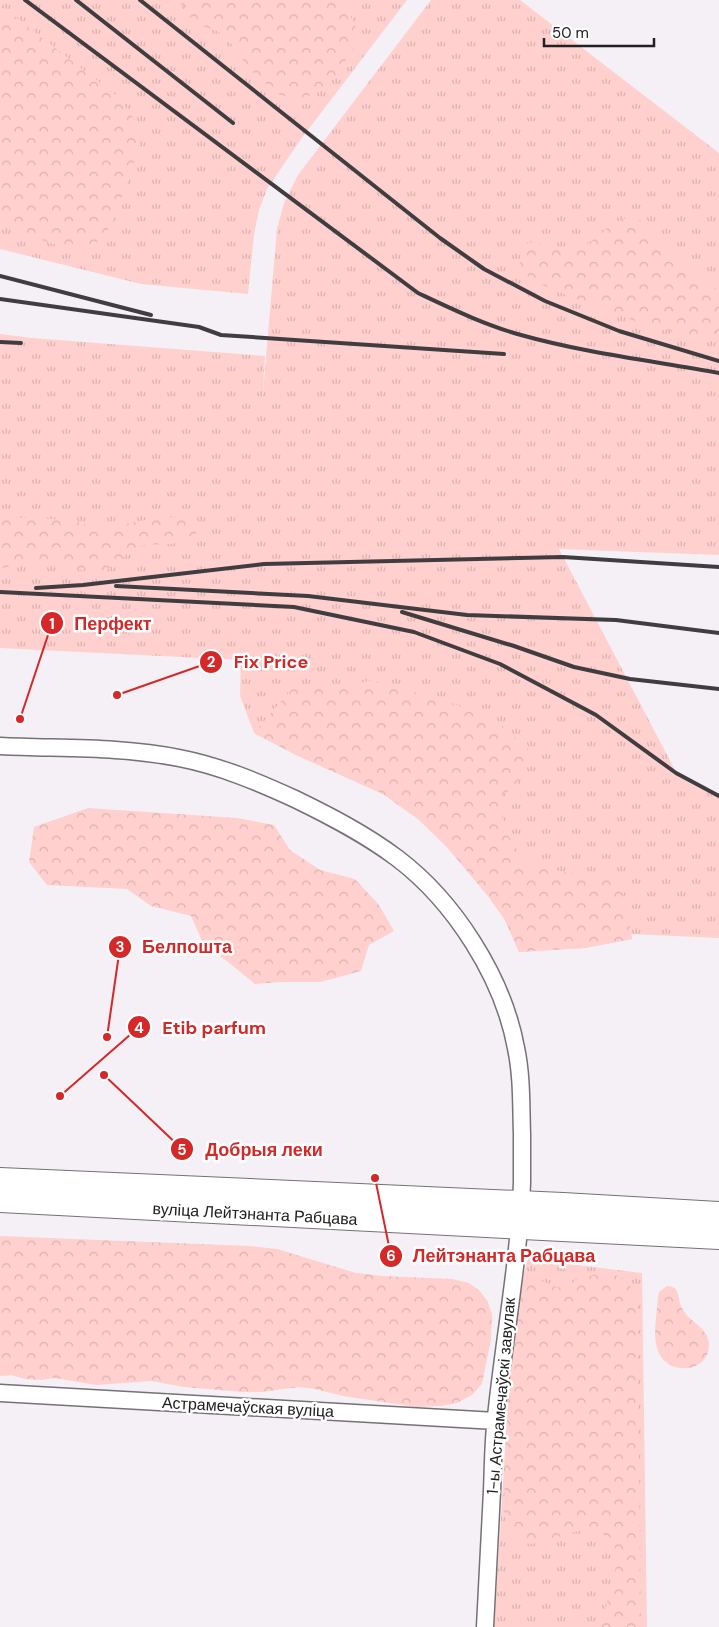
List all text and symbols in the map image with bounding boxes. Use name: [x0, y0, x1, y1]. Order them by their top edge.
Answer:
scale bar: [544, 15, 654, 47]
text: 50 m: [552, 23, 589, 43]
callout: Перфект: [39, 607, 162, 640]
text: Перфект: [74, 612, 152, 636]
text: 1: [49, 614, 55, 634]
callout: Fix Price: [199, 645, 318, 678]
text: Fix Price: [234, 650, 308, 674]
text: 2: [207, 652, 216, 672]
callout: Белпошта: [107, 930, 242, 963]
text: Белпошта: [142, 935, 233, 959]
text: 3: [115, 937, 125, 957]
callout: Etib parfum: [127, 1011, 276, 1044]
text: Etib parfum: [162, 1016, 266, 1040]
text: 4: [134, 1018, 144, 1038]
callout: Добрыя леки: [170, 1133, 333, 1166]
text: Добрыя леки: [205, 1138, 323, 1162]
text: 5: [177, 1140, 187, 1160]
street label: вуліца Лейтэнанта Рабцава: [152, 1198, 358, 1230]
callout: Лейтэнанта Рабцава: [378, 1239, 606, 1272]
text: Лейтэнанта Рабцава: [413, 1244, 596, 1268]
text: 6: [386, 1246, 396, 1266]
street label: 1-ы Астрамечаўскі завулак: [482, 1296, 520, 1495]
street label: Астрамечаўская вуліца: [161, 1392, 335, 1422]

